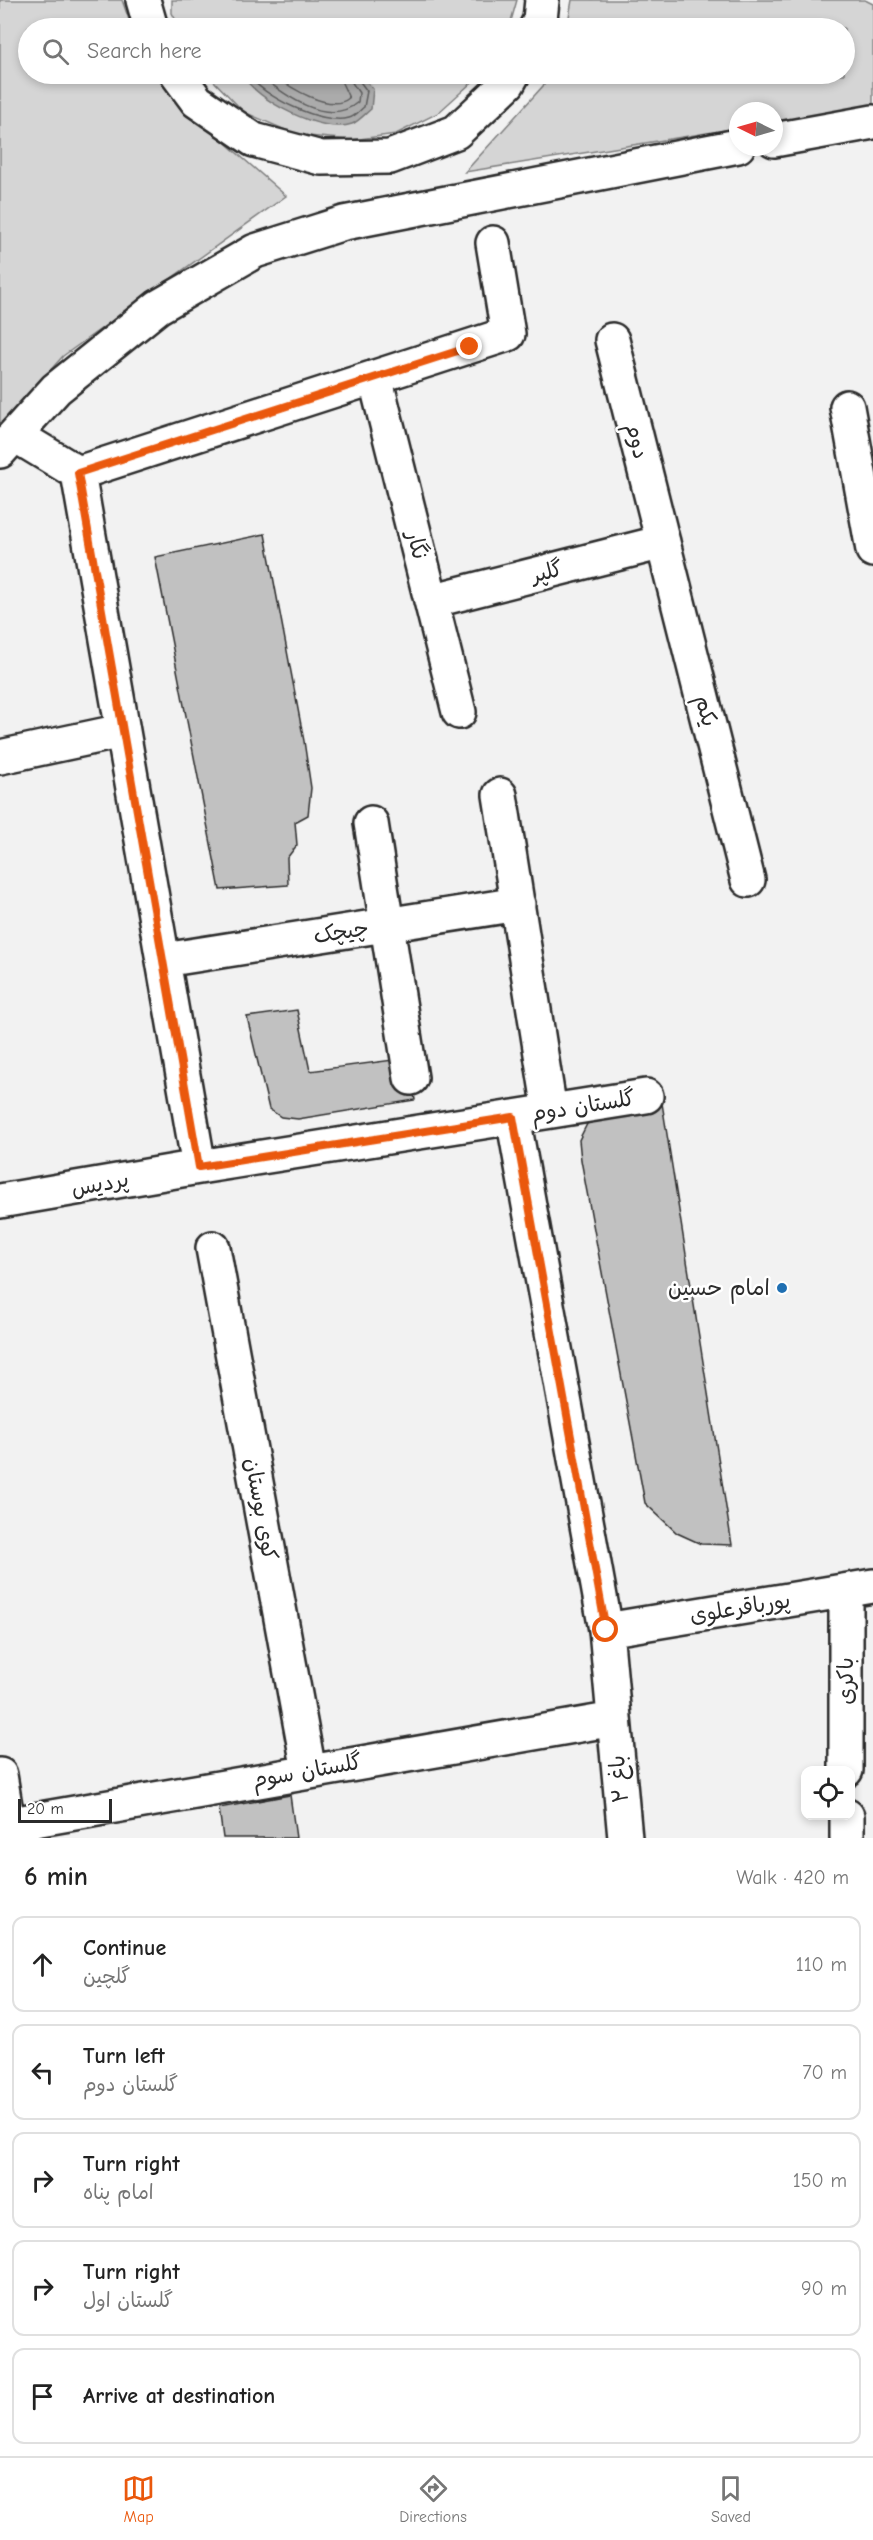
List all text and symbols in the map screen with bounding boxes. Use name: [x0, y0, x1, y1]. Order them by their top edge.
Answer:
search box: [18, 18, 855, 84]
icon: search: [39, 35, 72, 68]
text: Search here: [87, 38, 202, 64]
north arrow: [729, 102, 783, 156]
route end: [456, 333, 482, 359]
street label: دوم: [616, 421, 654, 462]
street label: نگار: [400, 526, 433, 562]
street label: گلپر: [527, 556, 566, 590]
street label: یکم: [687, 693, 722, 730]
street label: چیچک: [312, 915, 370, 949]
street label: گلستان دوم: [529, 1085, 637, 1131]
street label: پردیس: [69, 1166, 131, 1203]
place label: امام حسین: [668, 1275, 770, 1304]
marker: امام حسین: [775, 1281, 789, 1295]
street label: کوی بوستان: [239, 1456, 283, 1562]
street label: پورباقرعلوی: [688, 1587, 792, 1630]
route start: [592, 1616, 618, 1642]
street label: باکری: [833, 1657, 859, 1705]
street label: گلستان سوم: [250, 1749, 364, 1797]
street label: باغ ۲: [604, 1754, 636, 1804]
map controls: [801, 1766, 855, 1820]
button: locate: [801, 1766, 855, 1820]
scale bar: [18, 1796, 112, 1824]
text: 20 m: [27, 1800, 64, 1818]
text: 6 min: [24, 1862, 88, 1892]
text: Walk · 420 m: [736, 1866, 849, 1889]
text: Continue: [83, 1935, 166, 1961]
icon: ahead: [26, 1948, 59, 1981]
text: 110 m: [796, 1953, 847, 1976]
text: گلچین: [83, 1965, 130, 1988]
text: Turn left: [83, 2043, 165, 2069]
icon: left: [26, 2056, 59, 2089]
text: 70 m: [802, 2061, 847, 2084]
text: گلستان دوم: [83, 2073, 178, 2096]
text: Turn right: [83, 2151, 180, 2177]
icon: right: [26, 2164, 59, 2197]
text: 150 m: [793, 2169, 847, 2192]
text: امام پناه: [83, 2181, 154, 2204]
text: Turn right: [83, 2259, 180, 2285]
icon: right: [26, 2272, 59, 2305]
text: 90 m: [801, 2277, 847, 2300]
text: گلستان اول: [83, 2289, 173, 2312]
icon: arrive: [26, 2380, 59, 2413]
text: Arrive at destination: [83, 2383, 275, 2409]
tab: Map: [122, 2472, 155, 2526]
tab: Directions: [399, 2472, 467, 2526]
tab: Saved: [711, 2472, 751, 2526]

